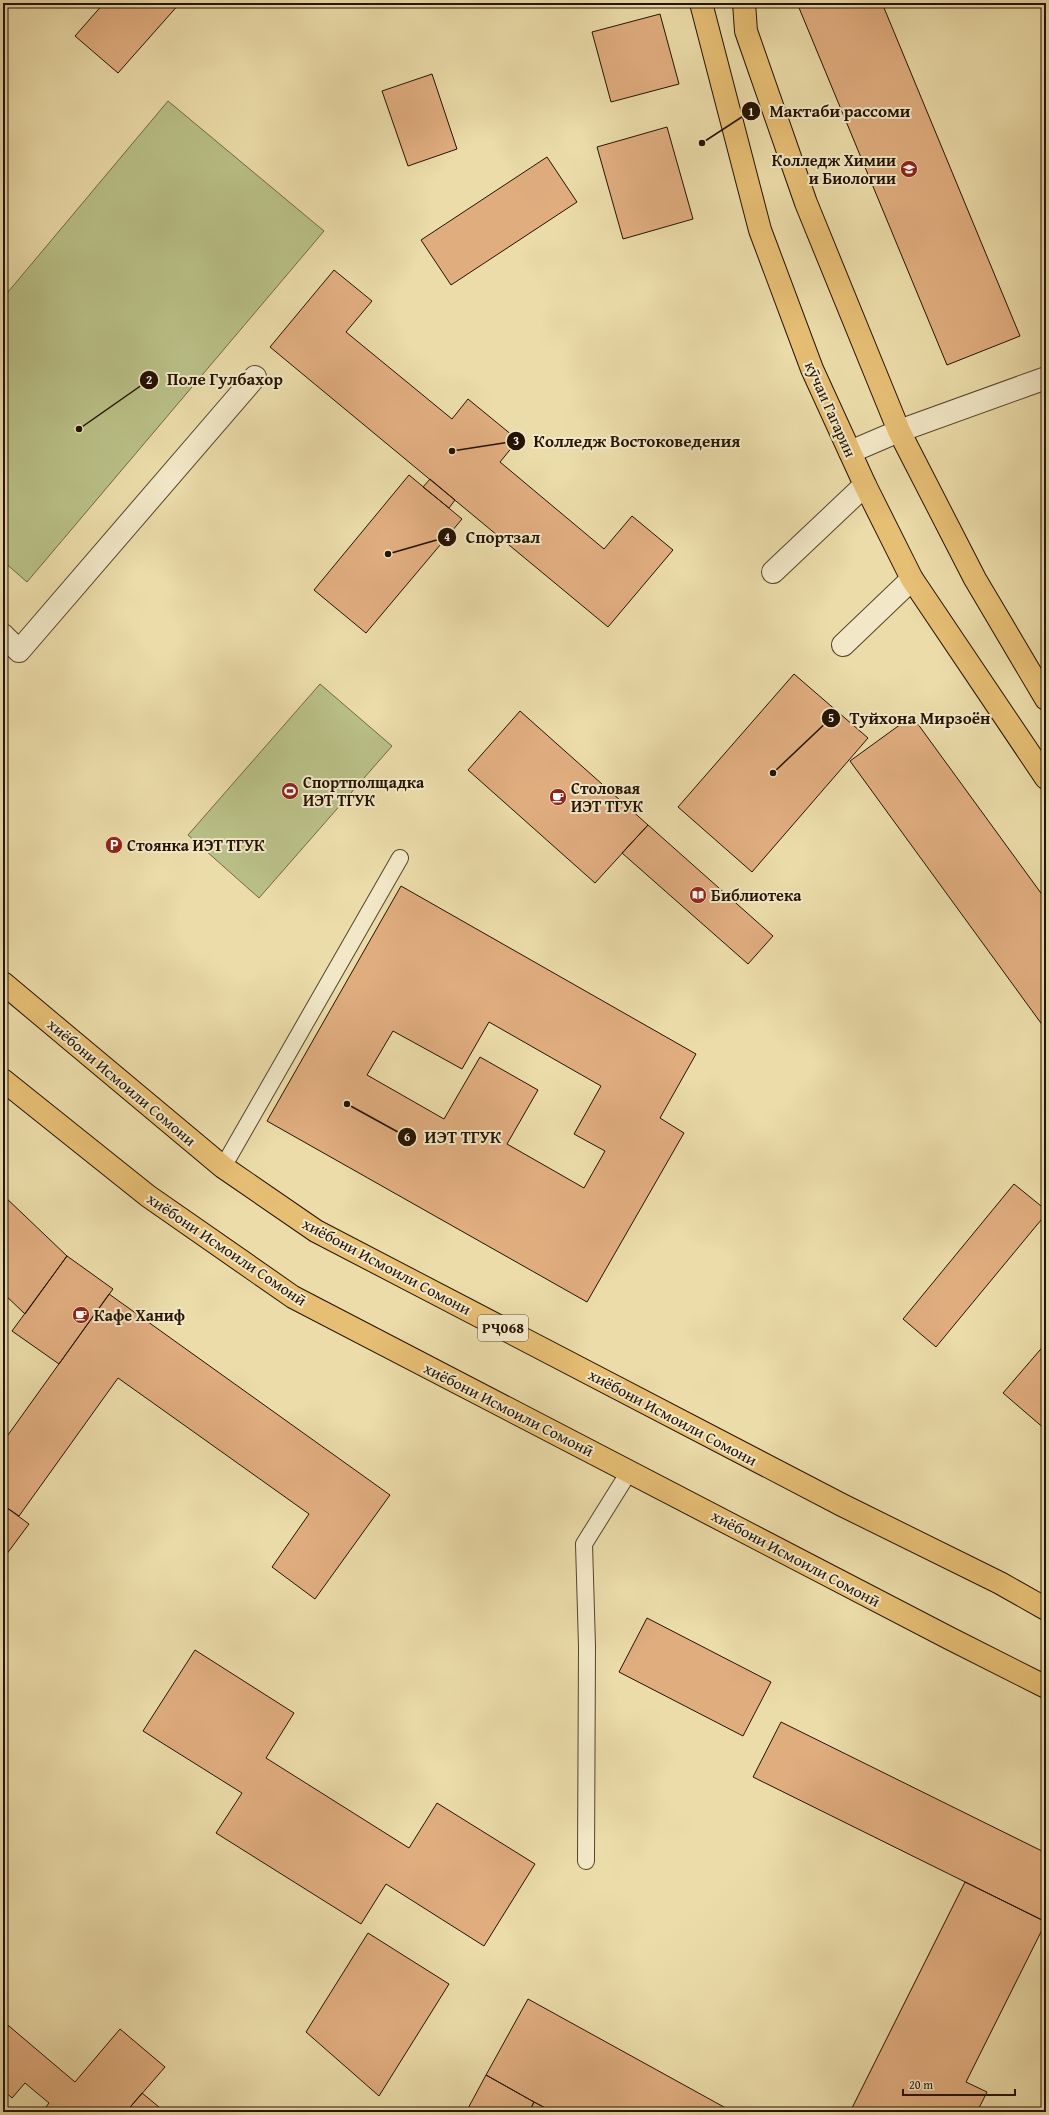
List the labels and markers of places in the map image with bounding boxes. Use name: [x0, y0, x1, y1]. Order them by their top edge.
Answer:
callout: Мактаби рассоми: [741, 97, 918, 126]
place label: Колледж Химии и Биологии: [772, 148, 896, 190]
school or university icon: Колледж Химии и Биологии: [899, 159, 919, 179]
callout: Поле Гулбахор: [139, 365, 291, 394]
callout: Колледж Востоковедения: [506, 426, 749, 455]
callout: Спортзал: [437, 522, 548, 551]
callout: Туйхона Мирзоён: [821, 703, 998, 732]
place label: Спортполщадка ИЭТ ТГУК: [303, 770, 425, 812]
place label: Столовая ИЭТ ТГУК: [571, 776, 644, 818]
sports icon: Спортполщадка ИЭТ ТГУК: [280, 781, 300, 801]
cafe icon: Столовая ИЭТ ТГУК: [548, 787, 568, 807]
place label: Стоянка ИЭТ ТГУК: [127, 833, 265, 857]
parking icon: Стоянка ИЭТ ТГУК: [104, 835, 124, 855]
place label: Библиотека: [711, 883, 802, 907]
library icon: Библиотека: [688, 885, 708, 905]
callout: ИЭТ ТГУК: [397, 1123, 510, 1152]
place label: Кафе Ханиф: [94, 1303, 185, 1327]
cafe icon: Кафе Ханиф: [71, 1305, 91, 1325]

